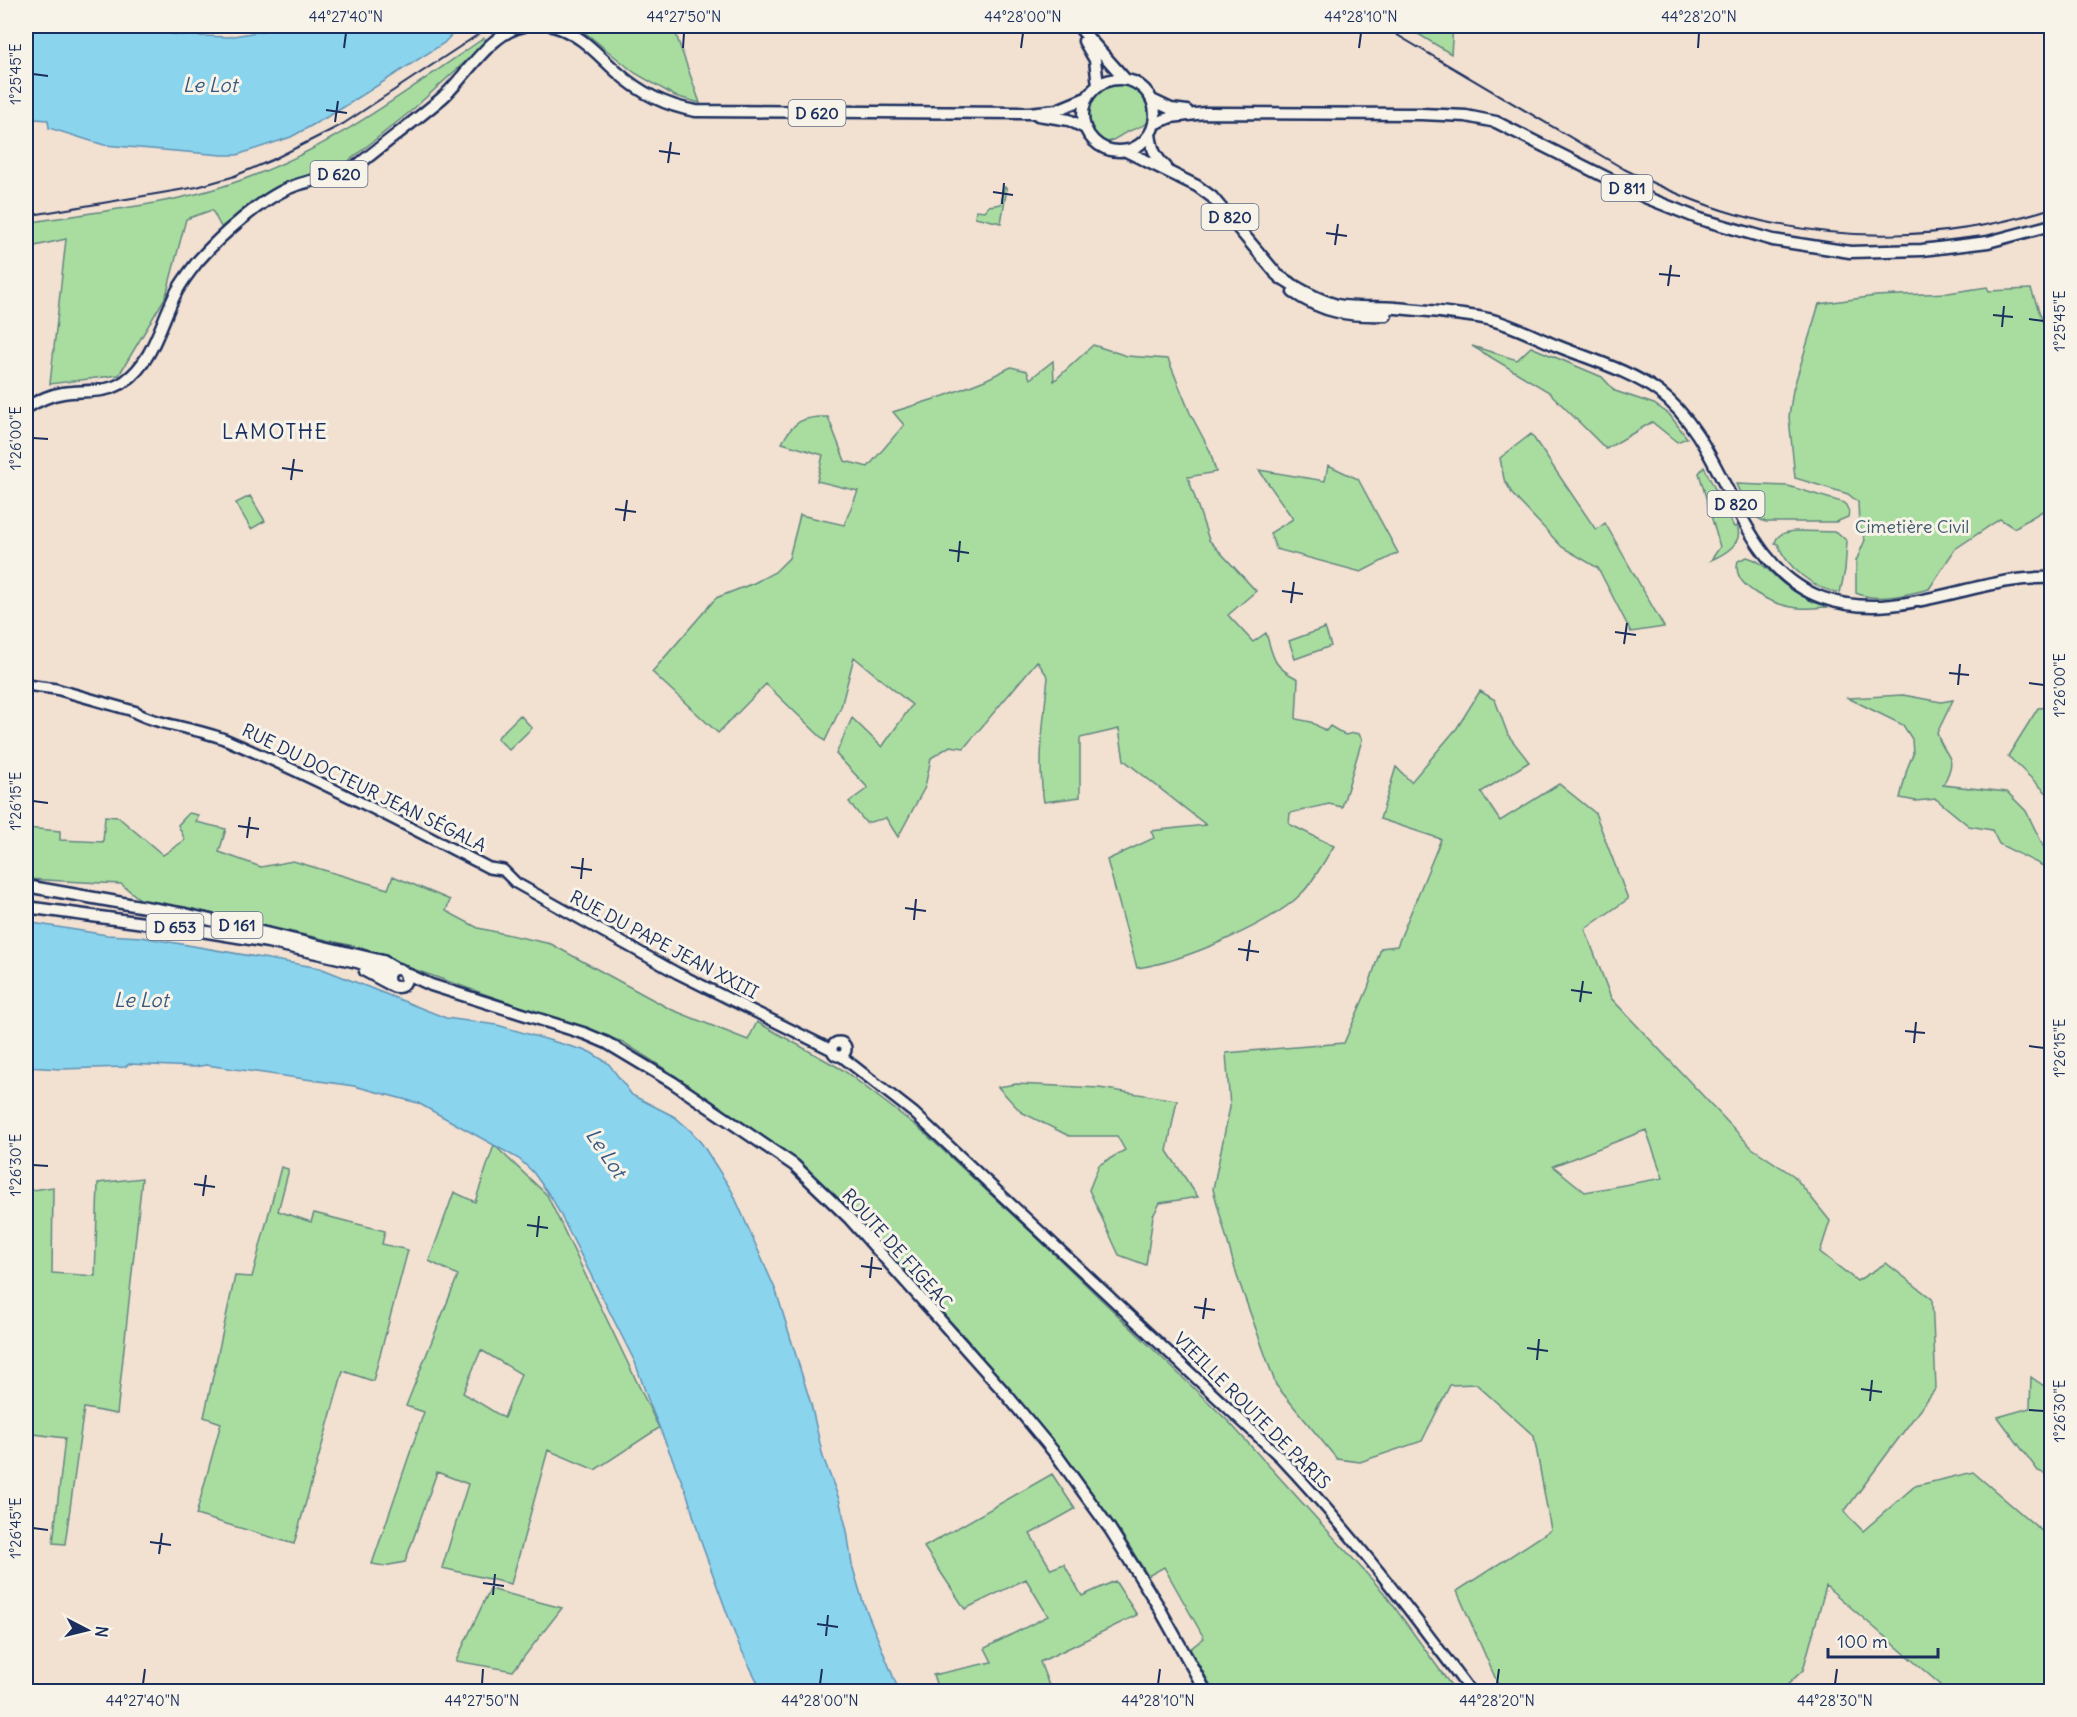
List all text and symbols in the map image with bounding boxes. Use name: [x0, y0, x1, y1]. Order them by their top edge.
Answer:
text: 44°27'40"N: [309, 7, 383, 26]
text: 44°27'50"N: [647, 7, 721, 26]
text: 44°28'00"N: [984, 7, 1062, 26]
text: 44°28'10"N: [1324, 7, 1398, 26]
text: 44°28'20"N: [1661, 7, 1737, 26]
text: 1°25'45"E: [6, 43, 25, 105]
water label: Le Lot: [183, 72, 239, 97]
road number: D 620: [788, 100, 846, 126]
road number: D 620: [310, 161, 368, 187]
road number: D 811: [1602, 175, 1652, 201]
road number: D 820: [1202, 204, 1258, 230]
text: 1°25'45"E: [2050, 290, 2069, 352]
text: 1°26'00"E: [6, 406, 25, 470]
district label: LAMOTHE: [222, 418, 328, 445]
road number: D 820: [1708, 491, 1764, 517]
park label: Cimetière Civil: [1855, 515, 1969, 538]
text: 1°26'00"E: [2050, 653, 2069, 717]
street label: RUE DU DOCTEUR JEAN SÉGALA: [238, 718, 490, 857]
text: 1°26'15"E: [6, 771, 25, 831]
street label: RUE DU PAPE JEAN XXIII: [566, 885, 762, 1004]
road number: D 161: [212, 912, 262, 938]
road number: D 653: [146, 914, 204, 940]
water label: Le Lot: [114, 987, 170, 1012]
text: 1°26'15"E: [2050, 1018, 2069, 1078]
water label: Le Lot: [581, 1123, 633, 1184]
text: 1°26'30"E: [6, 1133, 25, 1197]
street label: ROUTE DE FIGEAC: [837, 1184, 958, 1314]
street label: VIEILLE ROUTE DE PARIS: [1169, 1327, 1336, 1494]
text: 1°26'30"E: [2050, 1379, 2069, 1443]
text: 1°26'45"E: [6, 1497, 25, 1559]
north arrow: [57, 1600, 117, 1660]
scale bar: [1828, 1621, 1938, 1659]
text: N: [91, 1625, 112, 1639]
text: 100 m: [1837, 1630, 1888, 1653]
text: 44°27'40"N: [106, 1691, 180, 1710]
text: 44°27'50"N: [445, 1691, 519, 1710]
text: 44°28'00"N: [781, 1691, 859, 1710]
text: 44°28'10"N: [1121, 1691, 1195, 1710]
text: 44°28'20"N: [1459, 1691, 1535, 1710]
text: 44°28'30"N: [1797, 1691, 1873, 1710]

